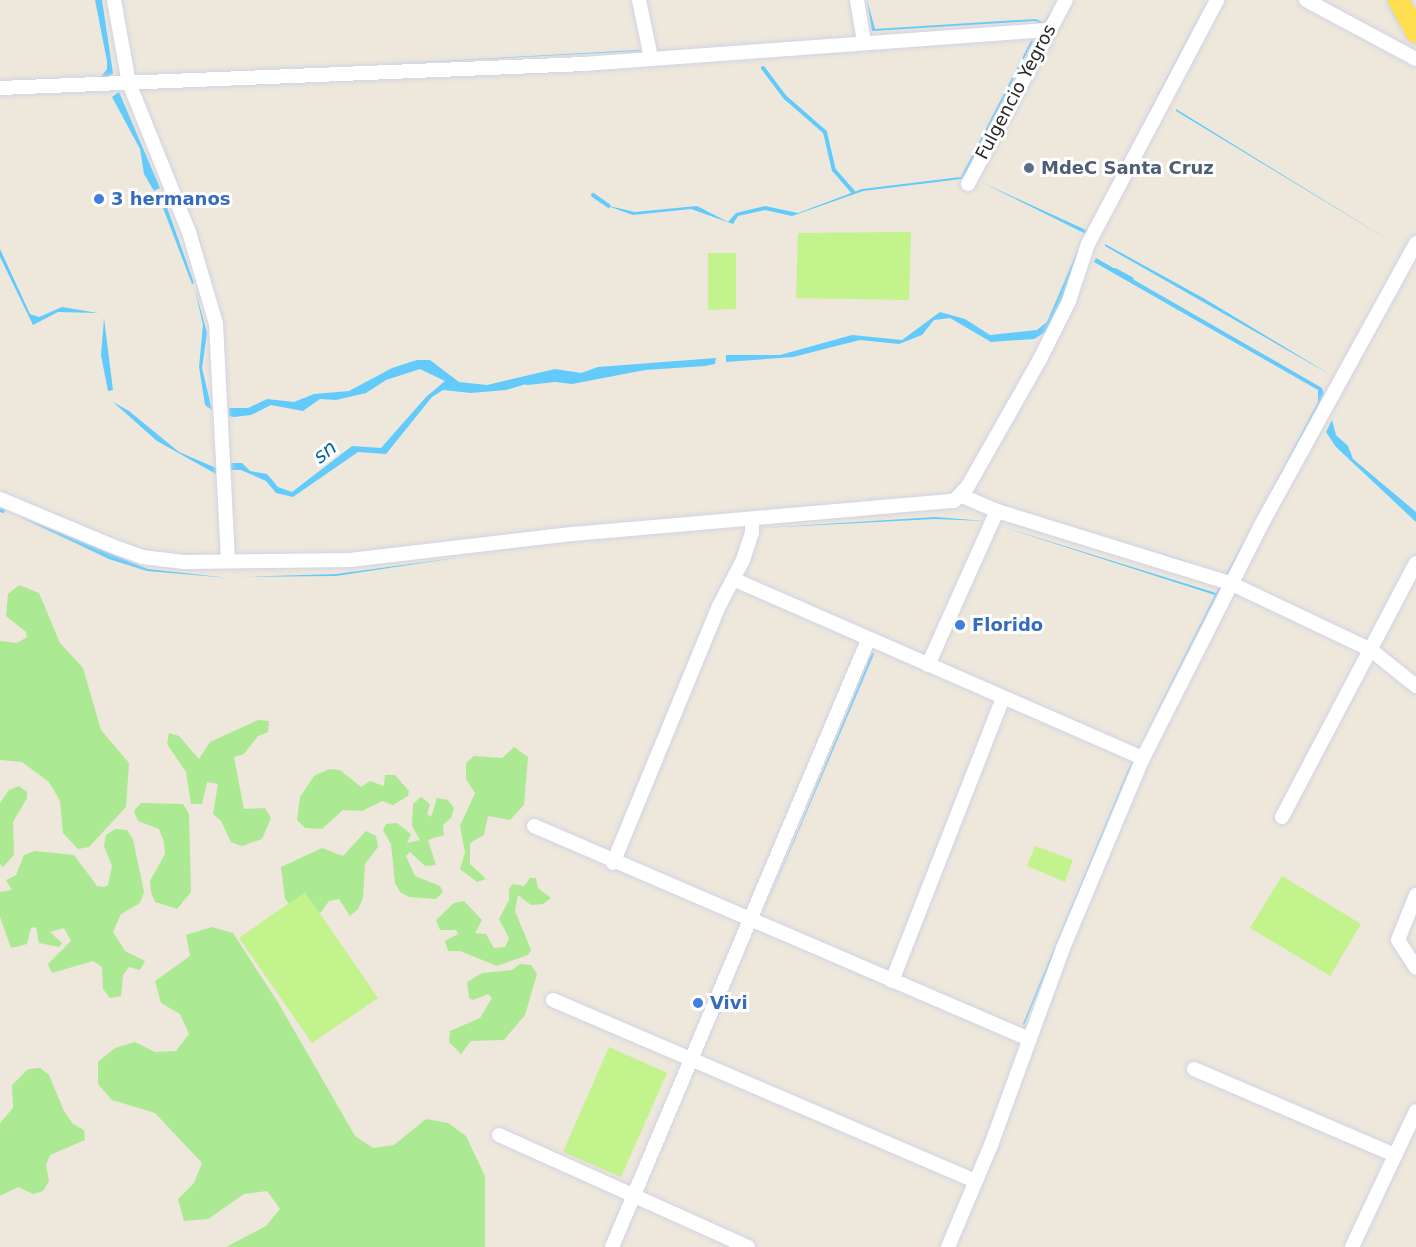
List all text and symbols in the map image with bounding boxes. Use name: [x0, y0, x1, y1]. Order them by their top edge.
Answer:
street label: Fulgencio Yegros: [971, 21, 1061, 163]
place label: MdeC Santa Cruz: [1041, 157, 1214, 179]
marker: MdeC Santa Cruz: [1022, 161, 1036, 175]
place label: 3 hermanos: [111, 188, 230, 210]
marker: 3 hermanos: [92, 192, 106, 206]
water label: sn: [309, 435, 341, 469]
place label: Florido: [972, 614, 1043, 636]
marker: Florido: [953, 618, 967, 632]
place label: Vivi: [710, 992, 748, 1014]
marker: Vivi: [691, 996, 705, 1010]

